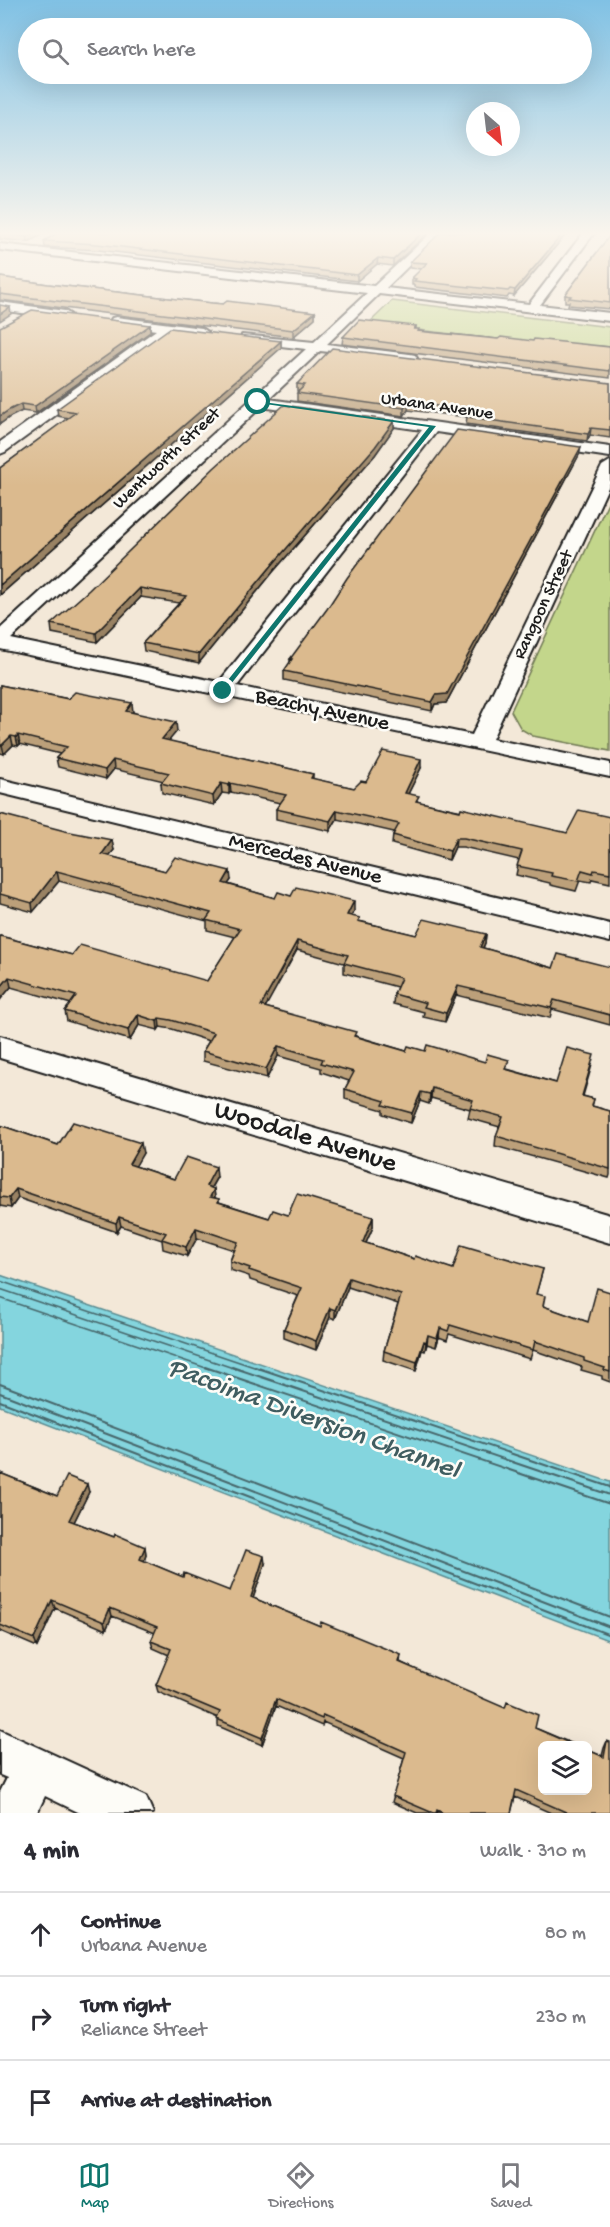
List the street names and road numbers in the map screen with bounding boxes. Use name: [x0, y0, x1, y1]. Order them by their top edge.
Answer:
street label: Urbana Avenue: [379, 389, 495, 425]
street label: Wentworth Street: [109, 403, 226, 514]
street label: Rangoon Street: [510, 546, 579, 663]
street label: Beachy Avenue: [252, 684, 392, 738]
street label: Mercedes Avenue: [226, 828, 385, 892]
street label: Woodale Avenue: [210, 1095, 401, 1181]

